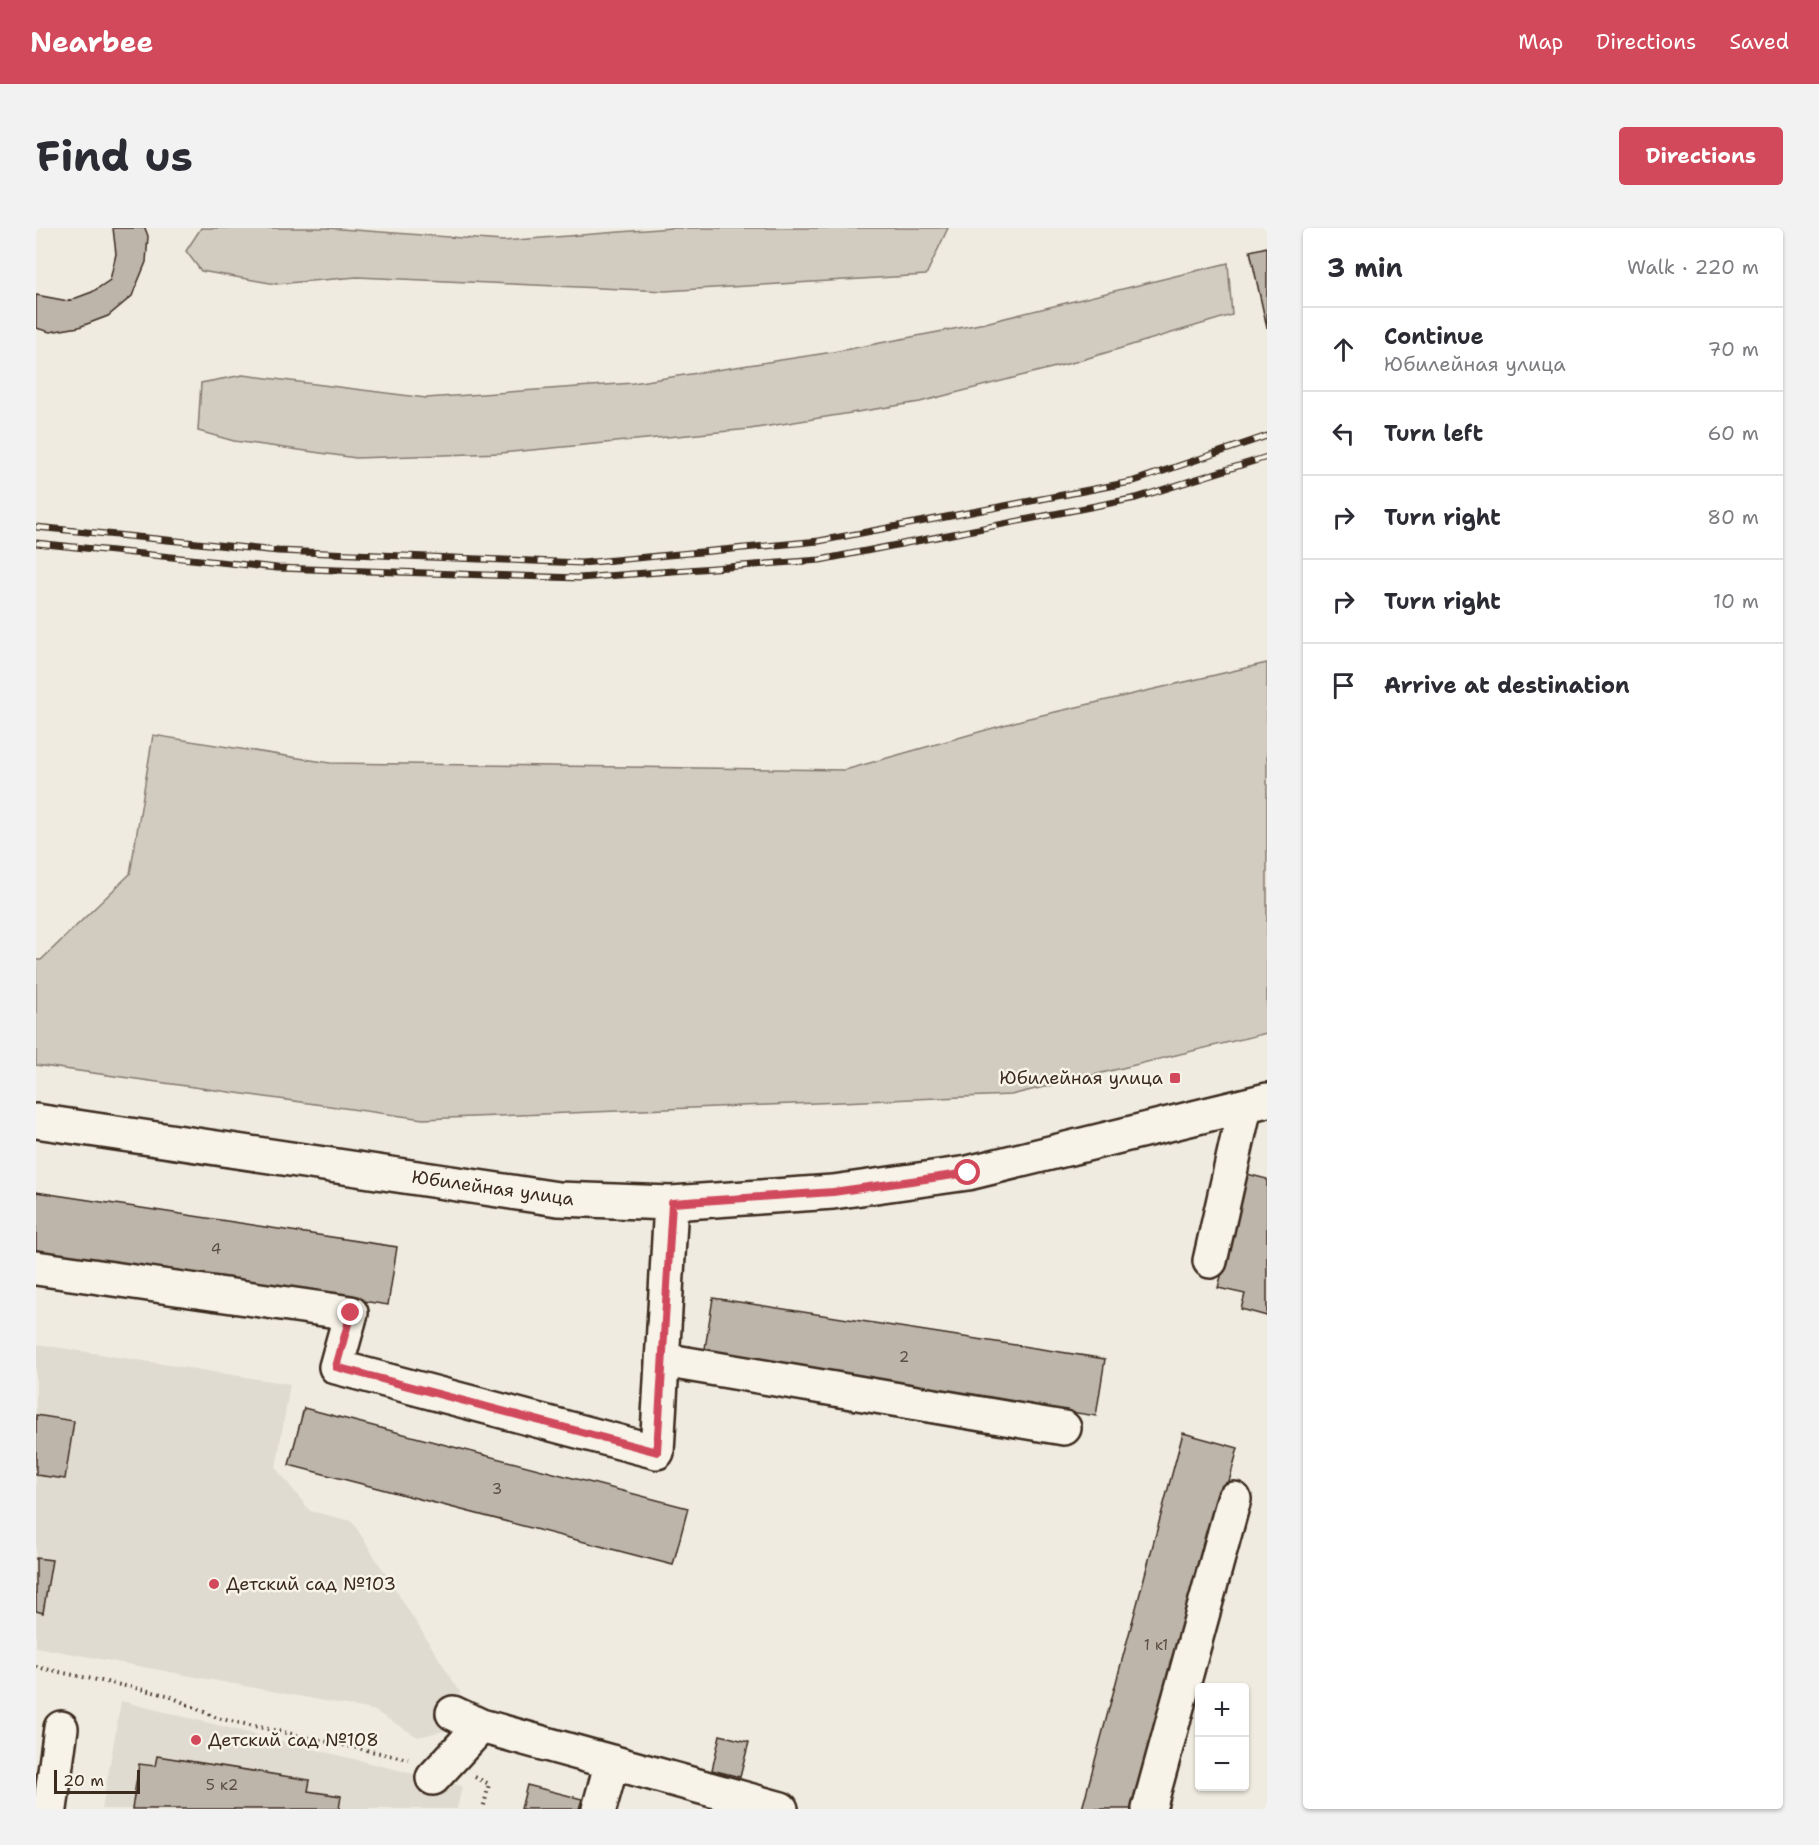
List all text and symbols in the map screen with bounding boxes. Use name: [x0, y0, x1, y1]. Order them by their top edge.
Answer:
text: Nearbee: [30, 23, 153, 61]
text: Map: [1518, 28, 1563, 56]
text: Directions: [1596, 28, 1696, 56]
text: Saved: [1729, 28, 1789, 56]
button: Directions: [1619, 127, 1783, 185]
text: Find us: [36, 128, 193, 184]
text: 3 min: [1327, 250, 1403, 285]
text: Walk · 220 m: [1627, 254, 1759, 280]
text: Continue: [1384, 322, 1484, 351]
icon: ahead: [1327, 333, 1360, 366]
text: 70 m: [1707, 336, 1759, 362]
text: Юбилейная улица: [1384, 351, 1566, 377]
icon: left: [1327, 417, 1360, 450]
text: Turn left: [1384, 419, 1483, 448]
text: 60 m: [1707, 420, 1759, 446]
icon: right: [1327, 501, 1360, 534]
text: Turn right: [1384, 503, 1501, 532]
text: 80 m: [1707, 504, 1759, 530]
icon: right: [1327, 585, 1360, 618]
text: Turn right: [1384, 587, 1501, 616]
text: 10 m: [1713, 588, 1759, 614]
icon: arrive: [1327, 669, 1360, 702]
text: Arrive at destination: [1384, 671, 1630, 700]
place label: Юбилейная улица: [999, 1066, 1163, 1090]
marker: Юбилейная улица: [1168, 1071, 1182, 1085]
route start: [954, 1159, 980, 1185]
street label: Юбилейная улица: [410, 1165, 576, 1211]
house number: 4: [211, 1239, 221, 1259]
route end: [337, 1299, 363, 1325]
house number: 2: [899, 1347, 909, 1367]
house number: 3: [492, 1479, 502, 1499]
place label: Детский сад №103: [226, 1572, 396, 1596]
marker: Детский сад №103: [207, 1577, 221, 1591]
house number: 1 к1: [1144, 1635, 1168, 1655]
map controls: [1195, 1683, 1249, 1791]
button: +: [1195, 1683, 1249, 1737]
place label: Детский сад №108: [208, 1728, 379, 1752]
marker: Детский сад №108: [189, 1733, 203, 1747]
button: −: [1195, 1737, 1249, 1791]
scale bar: [54, 1767, 140, 1794]
text: 20 m: [63, 1770, 104, 1791]
house number: 5 к2: [206, 1775, 238, 1795]

